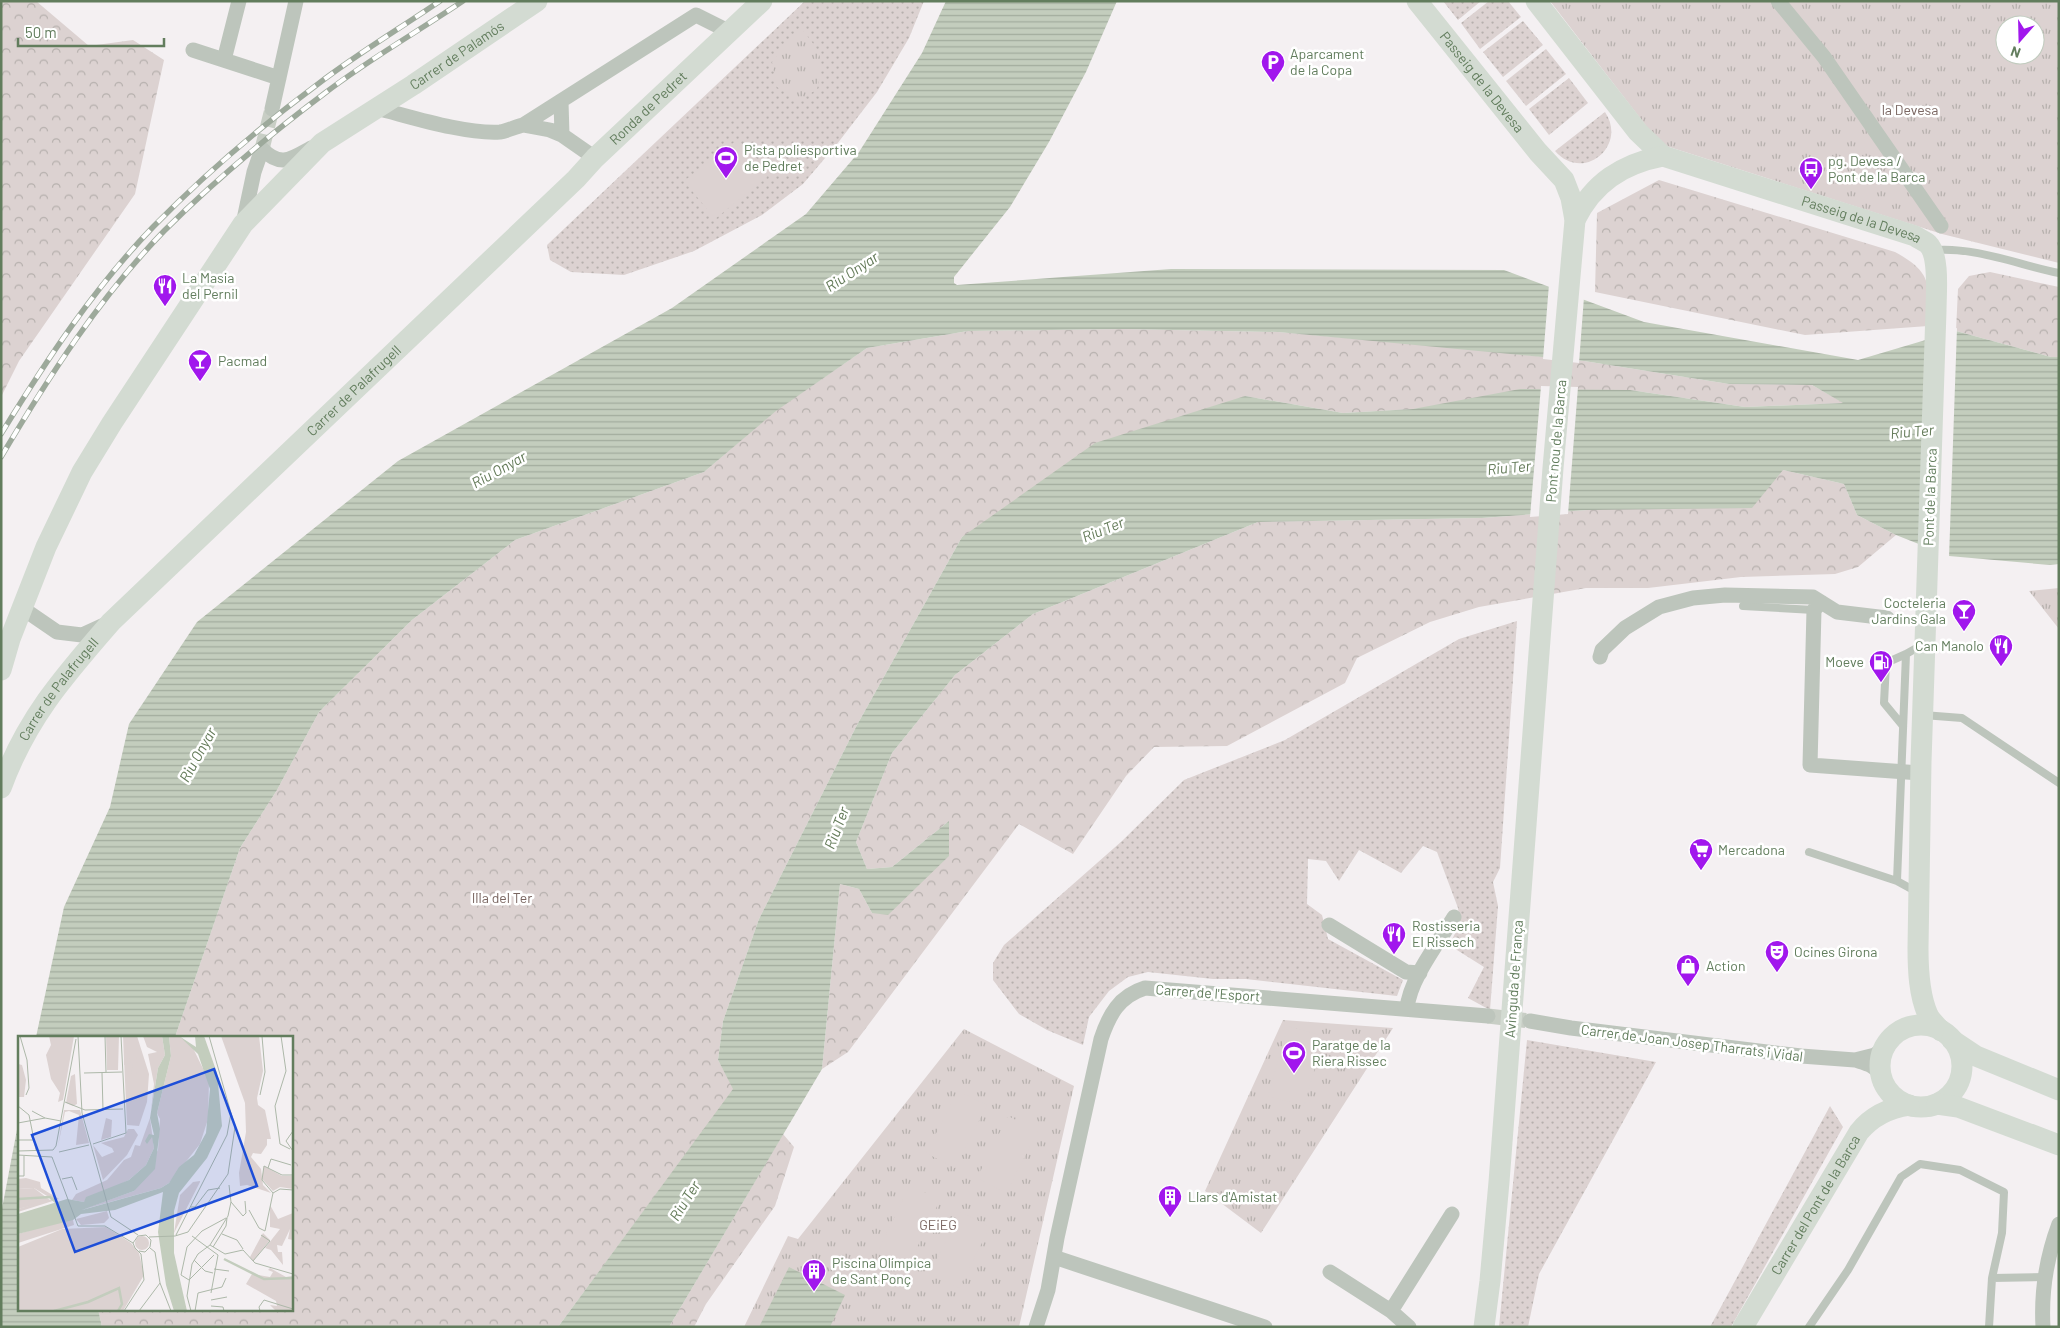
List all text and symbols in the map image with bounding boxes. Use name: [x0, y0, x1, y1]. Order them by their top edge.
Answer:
scale bar: [18, 15, 164, 47]
north arrow: [1995, 15, 2045, 65]
street label: Carrer de Palamós: [406, 17, 507, 93]
text: 50 m: [25, 23, 57, 41]
street label: Passeig de la Devesa: [1437, 28, 1528, 136]
text: N: [2008, 43, 2023, 62]
place label: Aparcament de la Copa: [1290, 45, 1364, 78]
parking icon: Aparcament de la Copa: [1260, 49, 1286, 83]
street label: Ronda de Pedret: [606, 67, 690, 148]
park label: la Devesa: [1882, 101, 1938, 118]
place label: Pista poliesportiva de Pedret: [744, 141, 857, 174]
sports icon: Pista poliesportiva de Pedret: [713, 145, 739, 179]
place label: pg. Devesa / Pont de la Barca: [1828, 152, 1926, 185]
bus stop icon: pg. Devesa / Pont de la Barca: [1798, 156, 1824, 190]
street label: Passeig de la Devesa: [1800, 192, 1925, 246]
water label: Riu Onyar: [822, 247, 882, 295]
place label: La Masia del Pernil: [182, 269, 238, 302]
restaurant icon: La Masia del Pernil: [152, 273, 178, 307]
street label: Carrer de Palafrugell: [303, 341, 404, 439]
bar icon: Pacmad: [187, 348, 213, 382]
place label: Pacmad: [218, 352, 267, 369]
street label: Pont nou de la Barca: [1542, 379, 1569, 503]
water label: Riu Ter: [1889, 420, 1935, 442]
water label: Riu Onyar: [468, 446, 530, 491]
street label: Pont de la Barca: [1919, 448, 1940, 546]
water label: Riu Ter: [1486, 456, 1532, 478]
water label: Riu Ter: [1079, 512, 1127, 546]
place label: Cocteleria Jardins Gala: [1871, 594, 1946, 627]
bar icon: Cocteleria Jardins Gala: [1951, 598, 1977, 632]
restaurant icon: Can Manolo: [1988, 633, 2014, 667]
street label: Carrer de Palafrugell: [15, 634, 102, 743]
place label: Can Manolo: [1915, 637, 1984, 654]
fuel station icon: Moeve: [1868, 649, 1894, 683]
place label: Moeve: [1825, 653, 1864, 670]
water label: Riu Onyar: [175, 723, 220, 785]
water label: Riu Ter: [820, 803, 853, 851]
supermarket icon: Mercadona: [1688, 837, 1714, 871]
place label: Mercadona: [1718, 841, 1785, 858]
park label: Illa del Ter: [472, 889, 532, 906]
place label: Rostisseria El Rissech: [1412, 917, 1480, 950]
street label: Avinguda de França: [1501, 919, 1526, 1039]
restaurant icon: Rostisseria El Rissech: [1381, 921, 1407, 955]
theatre icon: Ocines Girona: [1764, 939, 1790, 973]
place label: Ocines Girona: [1794, 943, 1877, 960]
shop icon: Action: [1675, 953, 1701, 987]
place label: Action: [1706, 957, 1745, 974]
street label: Carrer de l'Esport: [1155, 980, 1261, 1005]
street label: Carrer de Joan Josep Tharrats i Vidal: [1580, 1020, 1804, 1065]
inset map: [18, 1036, 292, 1310]
place label: Paratge de la Riera Rissec: [1312, 1036, 1391, 1069]
sports icon: Paratge de la Riera Rissec: [1281, 1040, 1307, 1074]
street label: Carrer del Pont de la Barca: [1767, 1132, 1863, 1278]
water label: Riu Ter: [665, 1177, 704, 1224]
building icon: Llars d'Amistat: [1157, 1184, 1183, 1218]
place label: Llars d'Amistat: [1188, 1188, 1277, 1205]
park label: GEiEG: [919, 1216, 957, 1233]
place label: Piscina Olímpica de Sant Ponç: [832, 1254, 931, 1287]
building icon: Piscina Olímpica de Sant Ponç: [801, 1258, 827, 1292]

